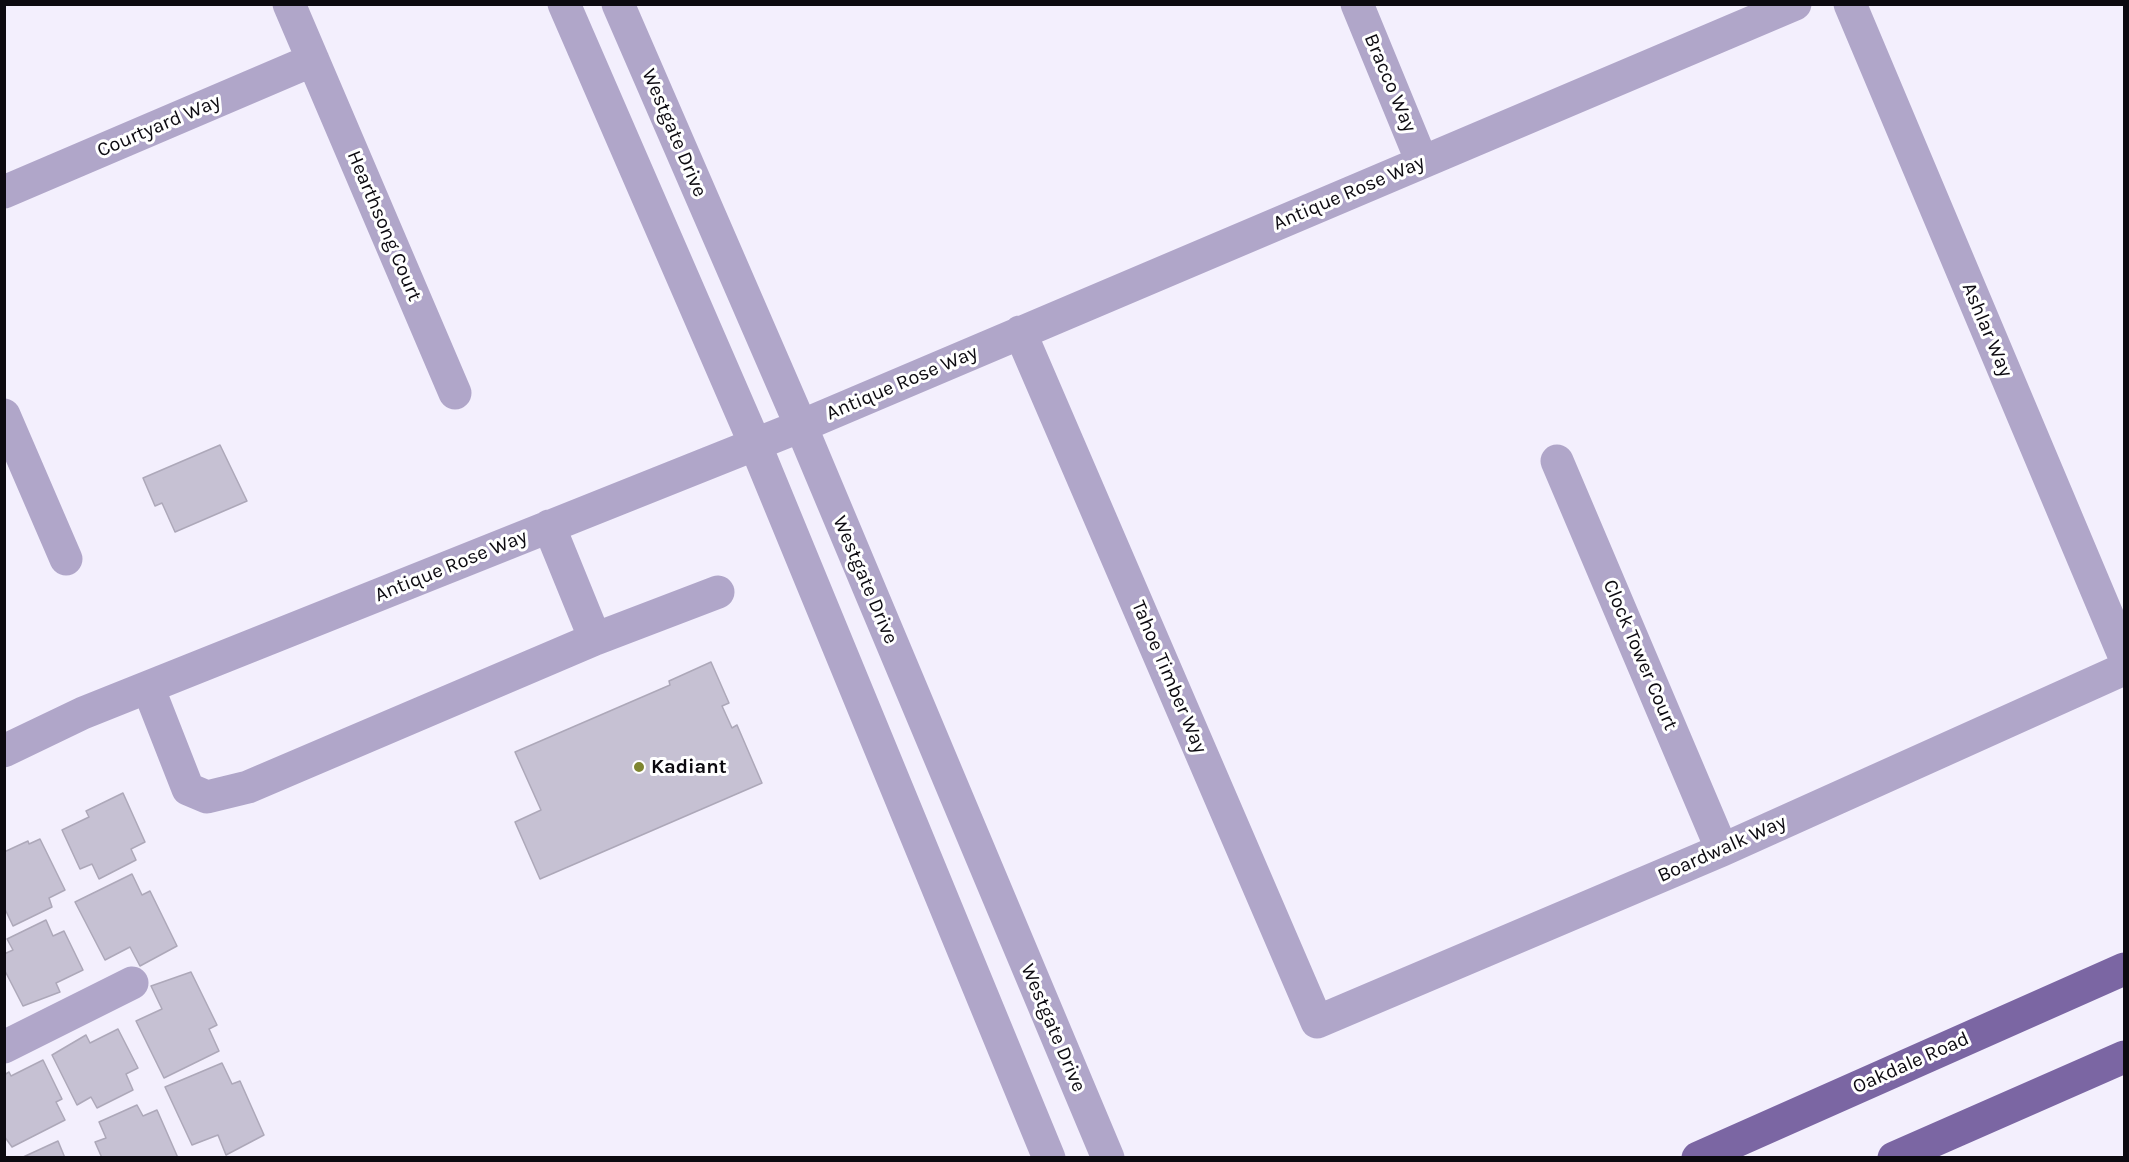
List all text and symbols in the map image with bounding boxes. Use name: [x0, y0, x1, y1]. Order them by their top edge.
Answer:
street label: Bracco Way: [1359, 30, 1421, 136]
street label: Westgate Drive: [636, 65, 712, 201]
street label: Courtyard Way: [94, 89, 224, 163]
street label: Hearthsong Court: [341, 147, 427, 305]
street label: Antique Rose Way: [1270, 150, 1428, 236]
street label: Ashlar Way: [1956, 279, 2018, 381]
street label: Antique Rose Way: [823, 340, 981, 426]
street label: Westgate Drive: [827, 512, 903, 648]
street label: Antique Rose Way: [371, 525, 531, 607]
street label: Clock Tower Court: [1597, 576, 1683, 734]
street label: Tahoe Timber Way: [1126, 597, 1212, 757]
place label: Kadiant: [651, 755, 727, 779]
marker: Kadiant: [632, 760, 646, 774]
street label: Boardwalk Way: [1654, 810, 1790, 888]
street label: Westgate Drive: [1015, 960, 1091, 1096]
street label: Oakdale Road: [1849, 1027, 1973, 1099]

